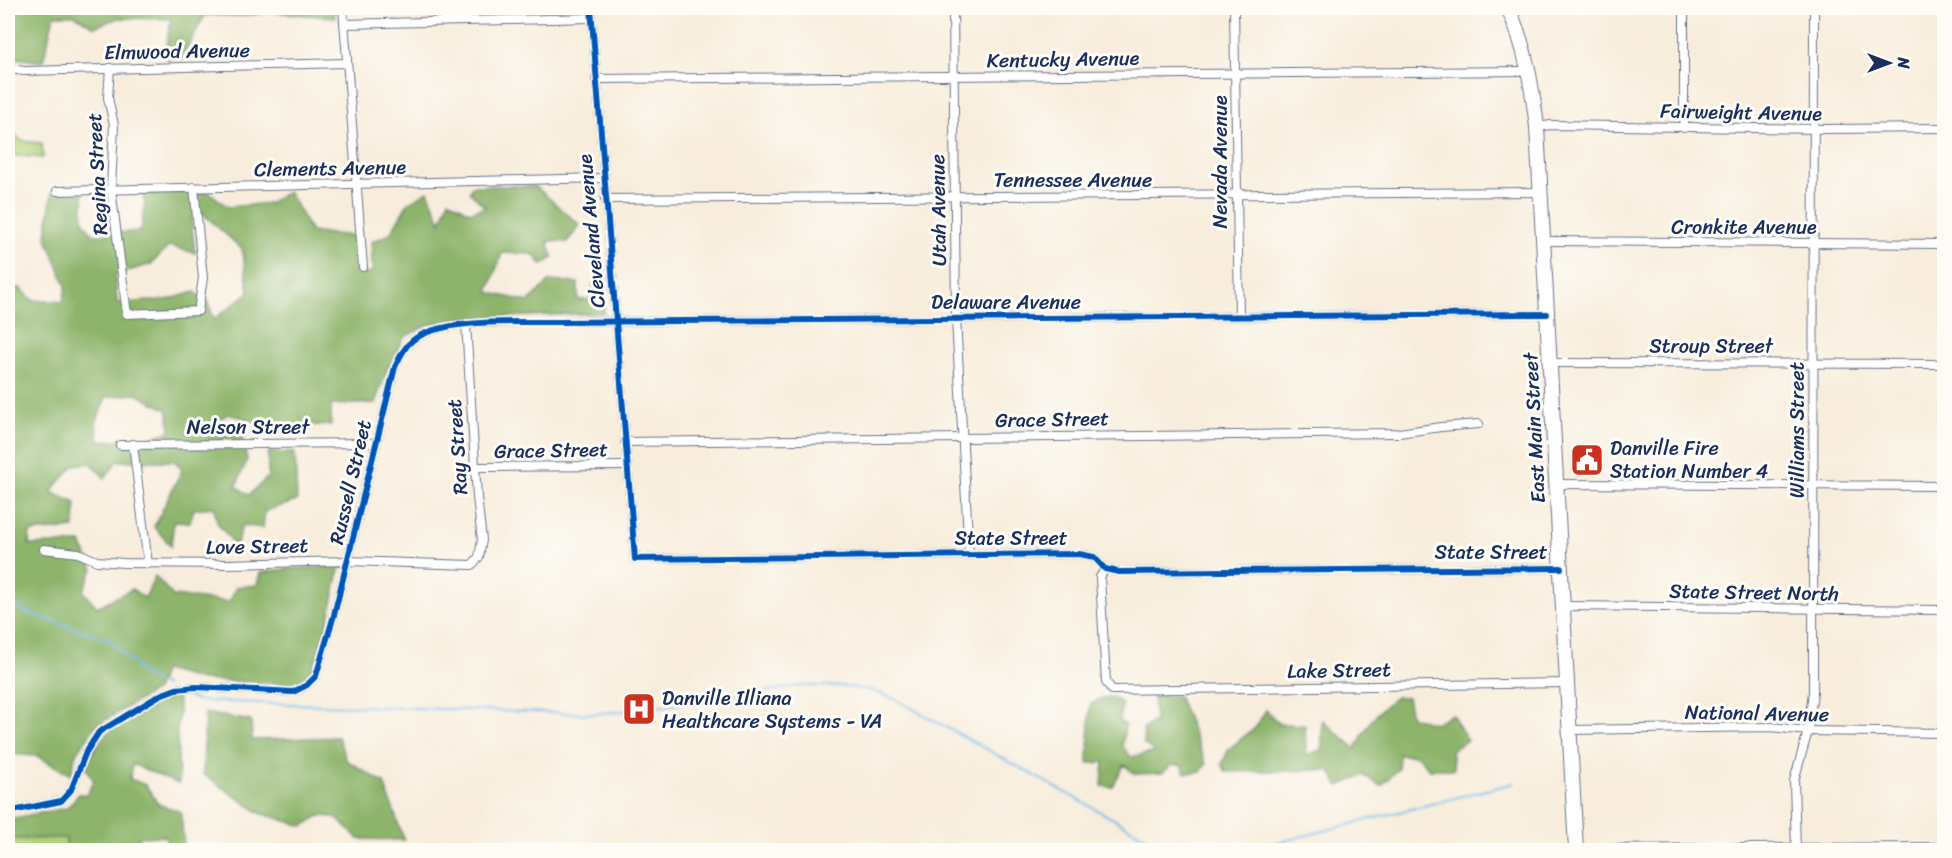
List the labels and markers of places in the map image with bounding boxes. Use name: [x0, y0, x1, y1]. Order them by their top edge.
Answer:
place label: Danville Fire Station Number 4: [1610, 431, 1768, 489]
public building icon: Danville Fire Station Number 4: [1569, 442, 1605, 478]
place label: Danville Illiana Healthcare Systems - VA: [662, 681, 882, 739]
hospital icon: Danville Illiana Healthcare Systems - VA: [621, 691, 657, 727]

